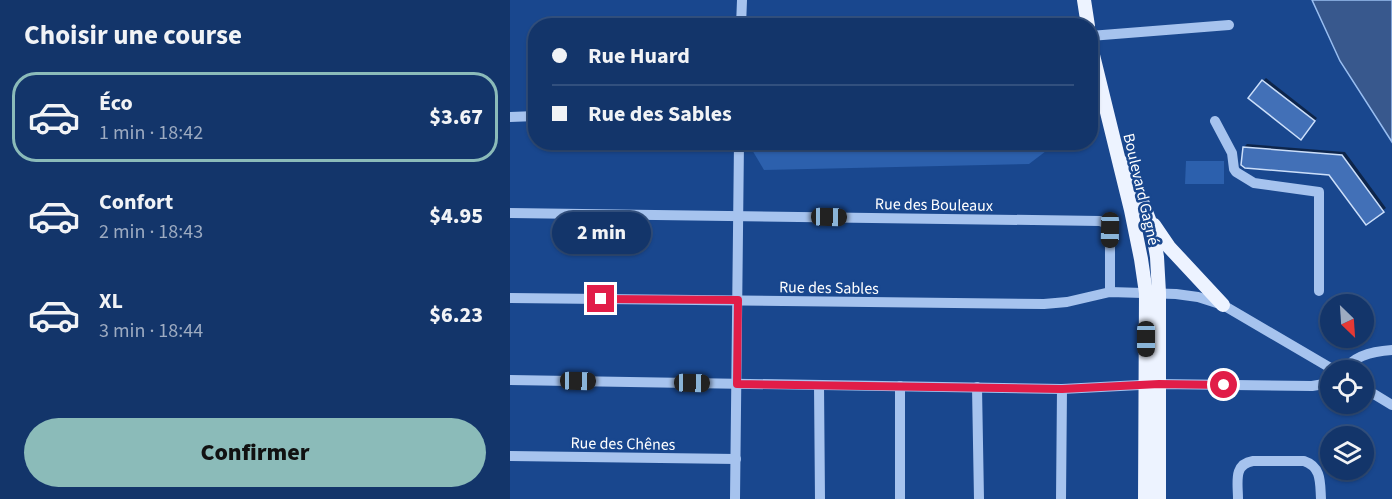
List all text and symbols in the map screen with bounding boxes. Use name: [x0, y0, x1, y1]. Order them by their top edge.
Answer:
text: Choisir une course: [24, 16, 242, 55]
text: Rue Huard: [588, 40, 690, 72]
text: Éco: [99, 87, 133, 119]
icon: car: [27, 90, 81, 144]
text: Rue des Sables: [588, 98, 732, 130]
text: $3.67: [429, 101, 483, 133]
text: 1 min · 18:42: [99, 119, 203, 147]
street label: Boulevard Gagné: [1117, 131, 1165, 247]
text: Confort: [99, 186, 173, 218]
icon: car: [27, 189, 81, 243]
street label: Rue des Bouleaux: [875, 193, 993, 217]
text: $4.95: [429, 200, 483, 232]
car: [811, 208, 847, 226]
callout: 2 min: [552, 212, 650, 254]
car: [1101, 212, 1119, 248]
text: 2 min · 18:43: [99, 218, 203, 246]
text: 2 min: [577, 219, 626, 247]
street label: Rue des Sables: [779, 276, 879, 300]
text: XL: [99, 285, 123, 317]
route end: [587, 285, 614, 312]
icon: car: [27, 288, 81, 342]
north arrow: [1320, 294, 1374, 348]
map controls: [1320, 294, 1374, 480]
text: $6.23: [429, 299, 483, 331]
text: 3 min · 18:44: [99, 317, 203, 345]
car: [1137, 321, 1155, 357]
button: locate: [1320, 360, 1374, 414]
route start: [1210, 371, 1237, 398]
car: [560, 372, 596, 390]
car: [674, 374, 710, 392]
button: Confirmer: [24, 418, 486, 487]
button: layers: [1320, 426, 1374, 480]
street label: Rue des Chênes: [570, 432, 676, 456]

